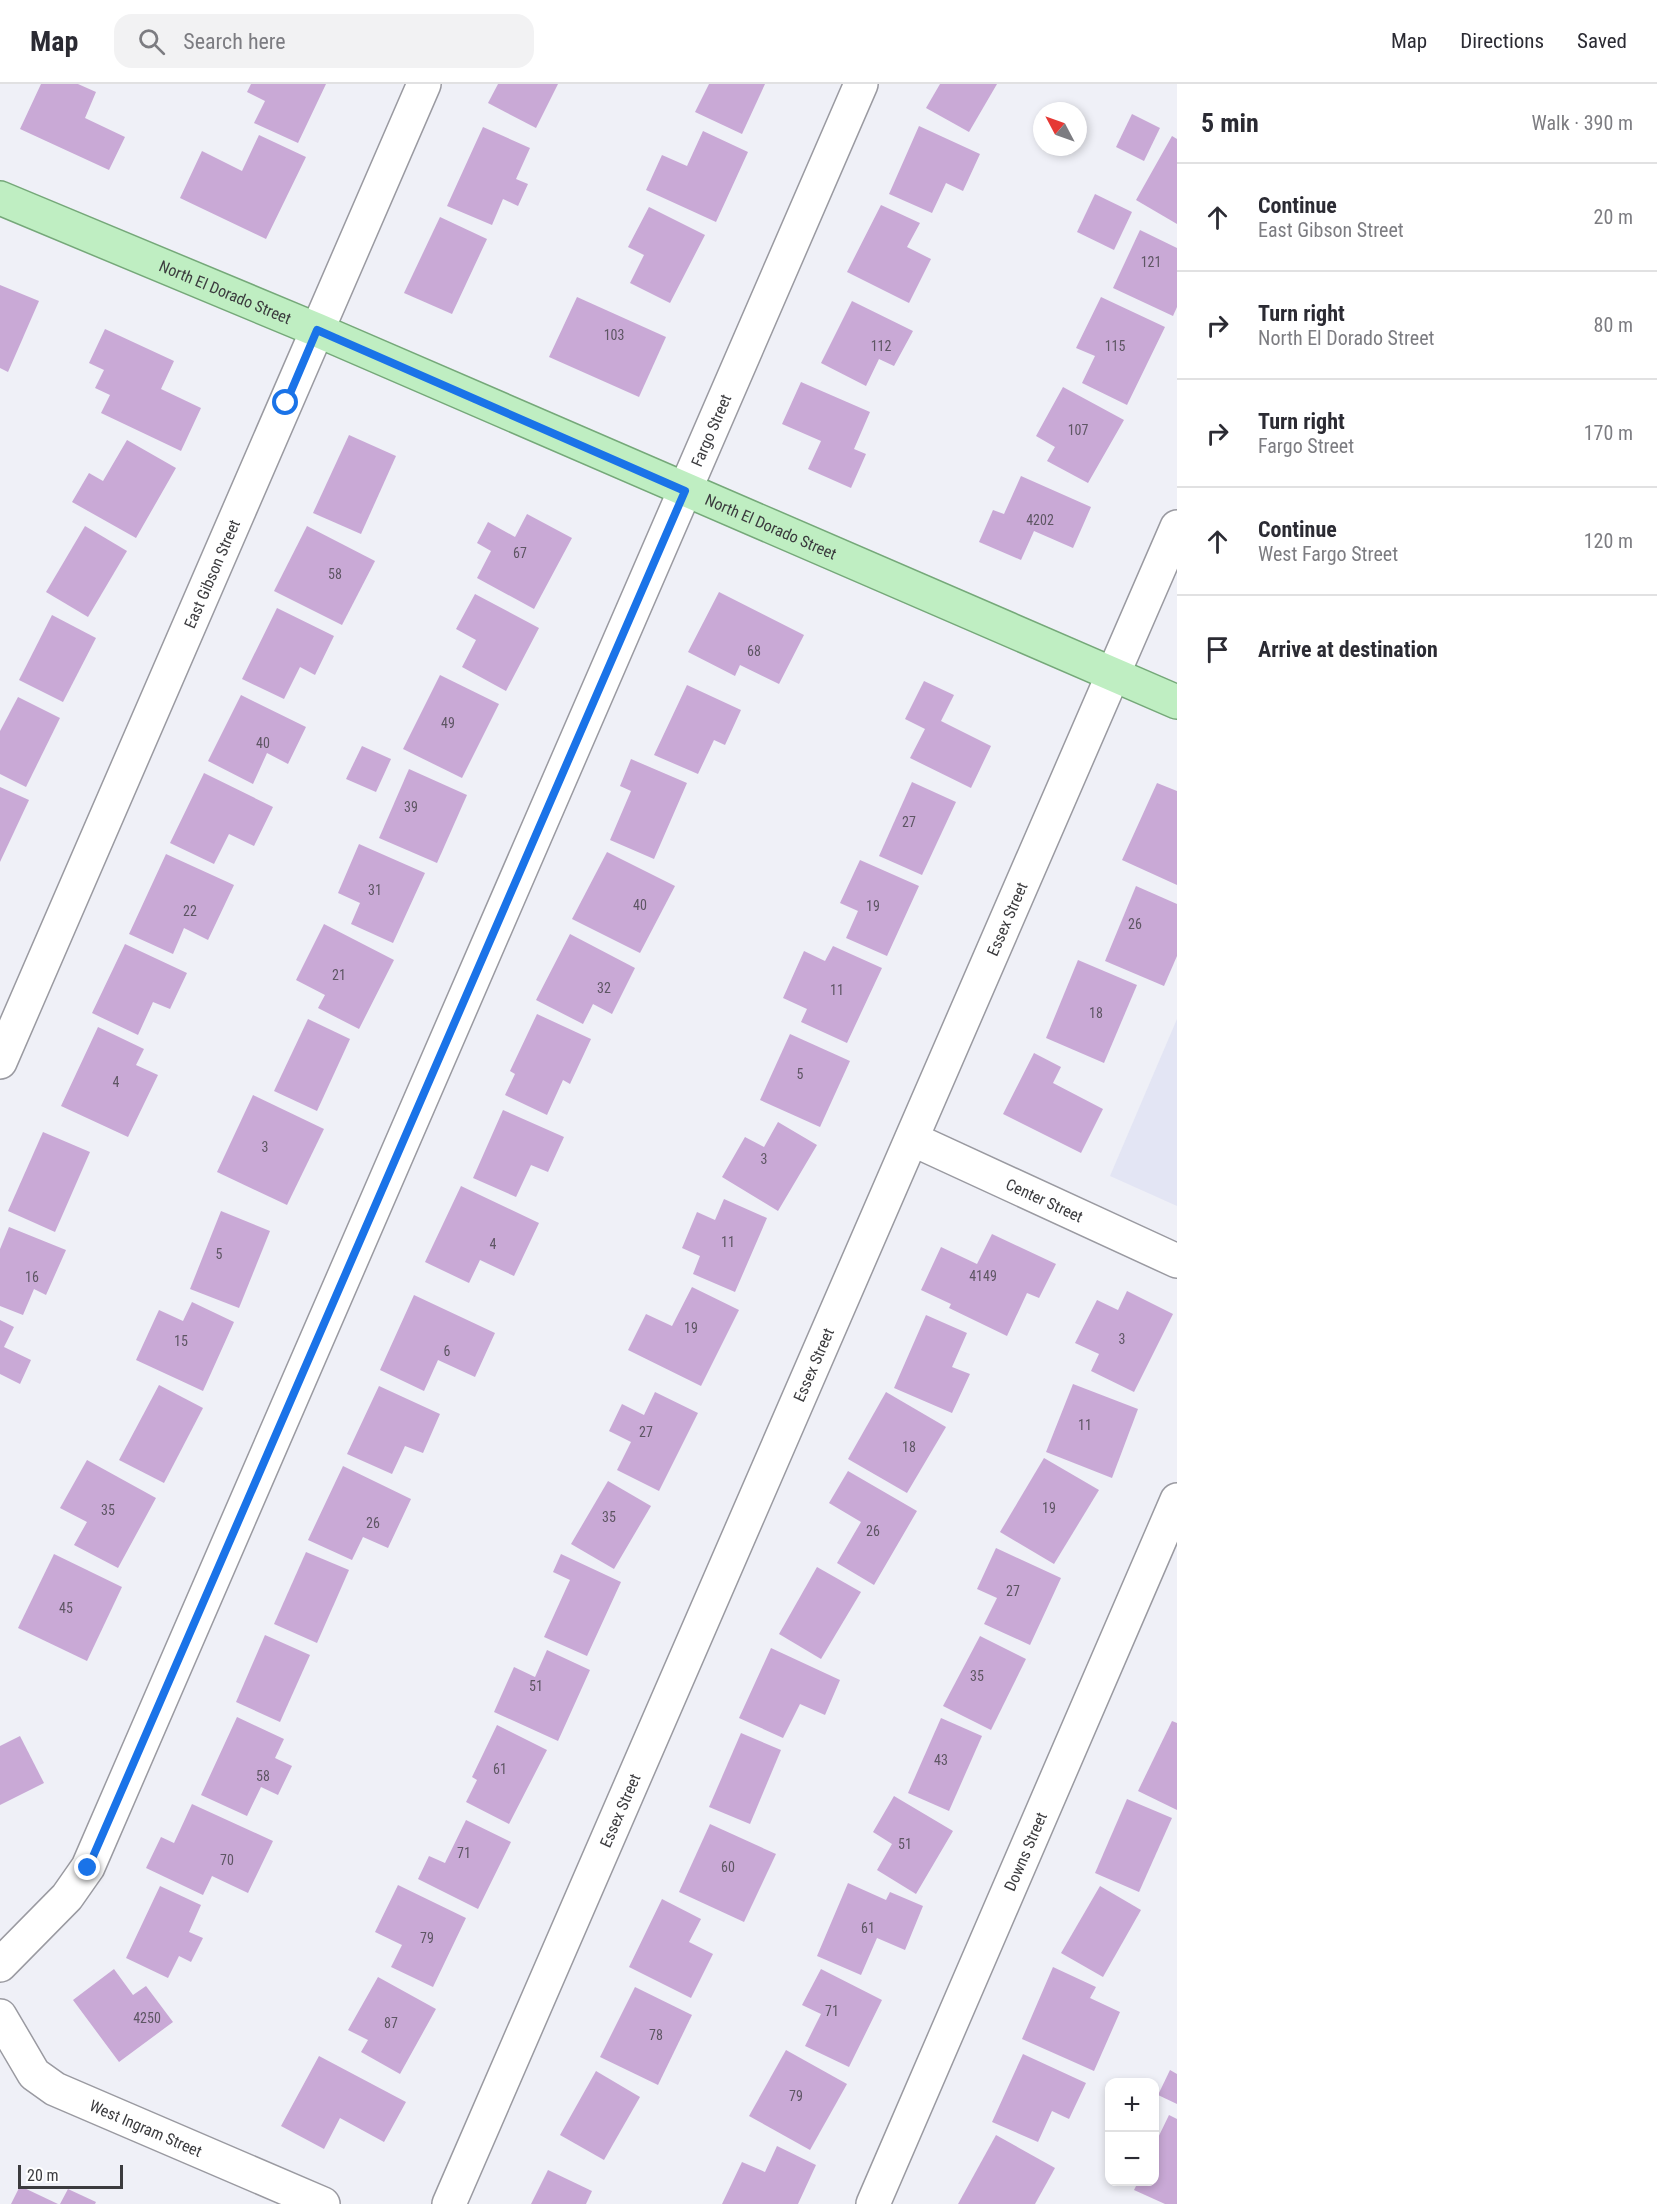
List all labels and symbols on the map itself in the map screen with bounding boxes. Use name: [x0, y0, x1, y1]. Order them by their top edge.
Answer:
north arrow: [1033, 102, 1087, 156]
house number: 121: [1141, 254, 1161, 270]
street label: North El Dorado Street: [156, 256, 294, 328]
house number: 103: [604, 327, 624, 343]
house number: 112: [871, 338, 891, 354]
house number: 115: [1105, 338, 1125, 354]
route start: [272, 389, 298, 415]
street label: Fargo Street: [687, 391, 735, 469]
house number: 107: [1068, 422, 1088, 438]
street label: North El Dorado Street: [702, 490, 840, 563]
house number: 4202: [1026, 512, 1054, 528]
street label: East Gibson Street: [180, 516, 244, 631]
house number: 67: [513, 545, 527, 561]
house number: 58: [328, 566, 342, 582]
house number: 68: [747, 643, 761, 659]
house number: 49: [441, 715, 455, 731]
house number: 40: [256, 735, 270, 751]
house number: 39: [404, 799, 418, 815]
house number: 27: [902, 814, 916, 830]
street label: Essex Street: [983, 879, 1031, 959]
house number: 31: [368, 882, 382, 898]
house number: 40: [633, 897, 647, 913]
house number: 19: [866, 898, 880, 914]
house number: 22: [183, 903, 197, 919]
house number: 26: [1128, 916, 1142, 932]
house number: 21: [332, 967, 346, 983]
house number: 32: [597, 980, 611, 996]
house number: 11: [830, 982, 844, 998]
house number: 18: [1089, 1005, 1103, 1021]
house number: 5: [797, 1066, 804, 1082]
house number: 4: [113, 1074, 120, 1090]
house number: 3: [262, 1139, 268, 1155]
house number: 3: [761, 1151, 767, 1167]
street label: Center Street: [1003, 1174, 1086, 1226]
house number: 11: [721, 1234, 735, 1250]
house number: 4: [490, 1236, 497, 1252]
house number: 5: [216, 1246, 223, 1262]
house number: 4149: [969, 1268, 997, 1284]
house number: 16: [25, 1269, 39, 1285]
house number: 19: [684, 1320, 698, 1336]
street label: Essex Street: [789, 1325, 838, 1404]
house number: 3: [1119, 1331, 1125, 1347]
house number: 15: [174, 1333, 188, 1349]
house number: 6: [444, 1343, 451, 1359]
house number: 11: [1078, 1417, 1092, 1433]
house number: 27: [639, 1424, 653, 1440]
house number: 18: [902, 1439, 916, 1455]
house number: 19: [1042, 1500, 1056, 1516]
house number: 35: [101, 1502, 115, 1518]
house number: 35: [602, 1509, 616, 1525]
house number: 26: [366, 1515, 380, 1531]
house number: 26: [866, 1523, 880, 1539]
house number: 27: [1006, 1583, 1020, 1599]
house number: 45: [59, 1600, 73, 1616]
house number: 35: [970, 1668, 984, 1684]
house number: 51: [529, 1678, 543, 1694]
house number: 43: [934, 1752, 948, 1768]
house number: 61: [493, 1761, 507, 1777]
house number: 58: [256, 1768, 270, 1784]
street label: Essex Street: [596, 1771, 644, 1850]
street label: Downs Street: [1000, 1809, 1051, 1894]
house number: 51: [898, 1836, 912, 1852]
house number: 71: [457, 1845, 471, 1861]
house number: 70: [220, 1852, 234, 1868]
route end: [74, 1854, 100, 1880]
house number: 60: [721, 1859, 735, 1875]
house number: 61: [861, 1920, 875, 1936]
house number: 79: [420, 1930, 434, 1946]
house number: 71: [825, 2003, 839, 2019]
house number: 4250: [133, 2010, 161, 2026]
house number: 87: [384, 2015, 398, 2031]
house number: 78: [649, 2027, 663, 2043]
house number: 79: [789, 2088, 803, 2104]
street label: West Ingram Street: [87, 2096, 205, 2161]
scale bar: [18, 2162, 123, 2190]

